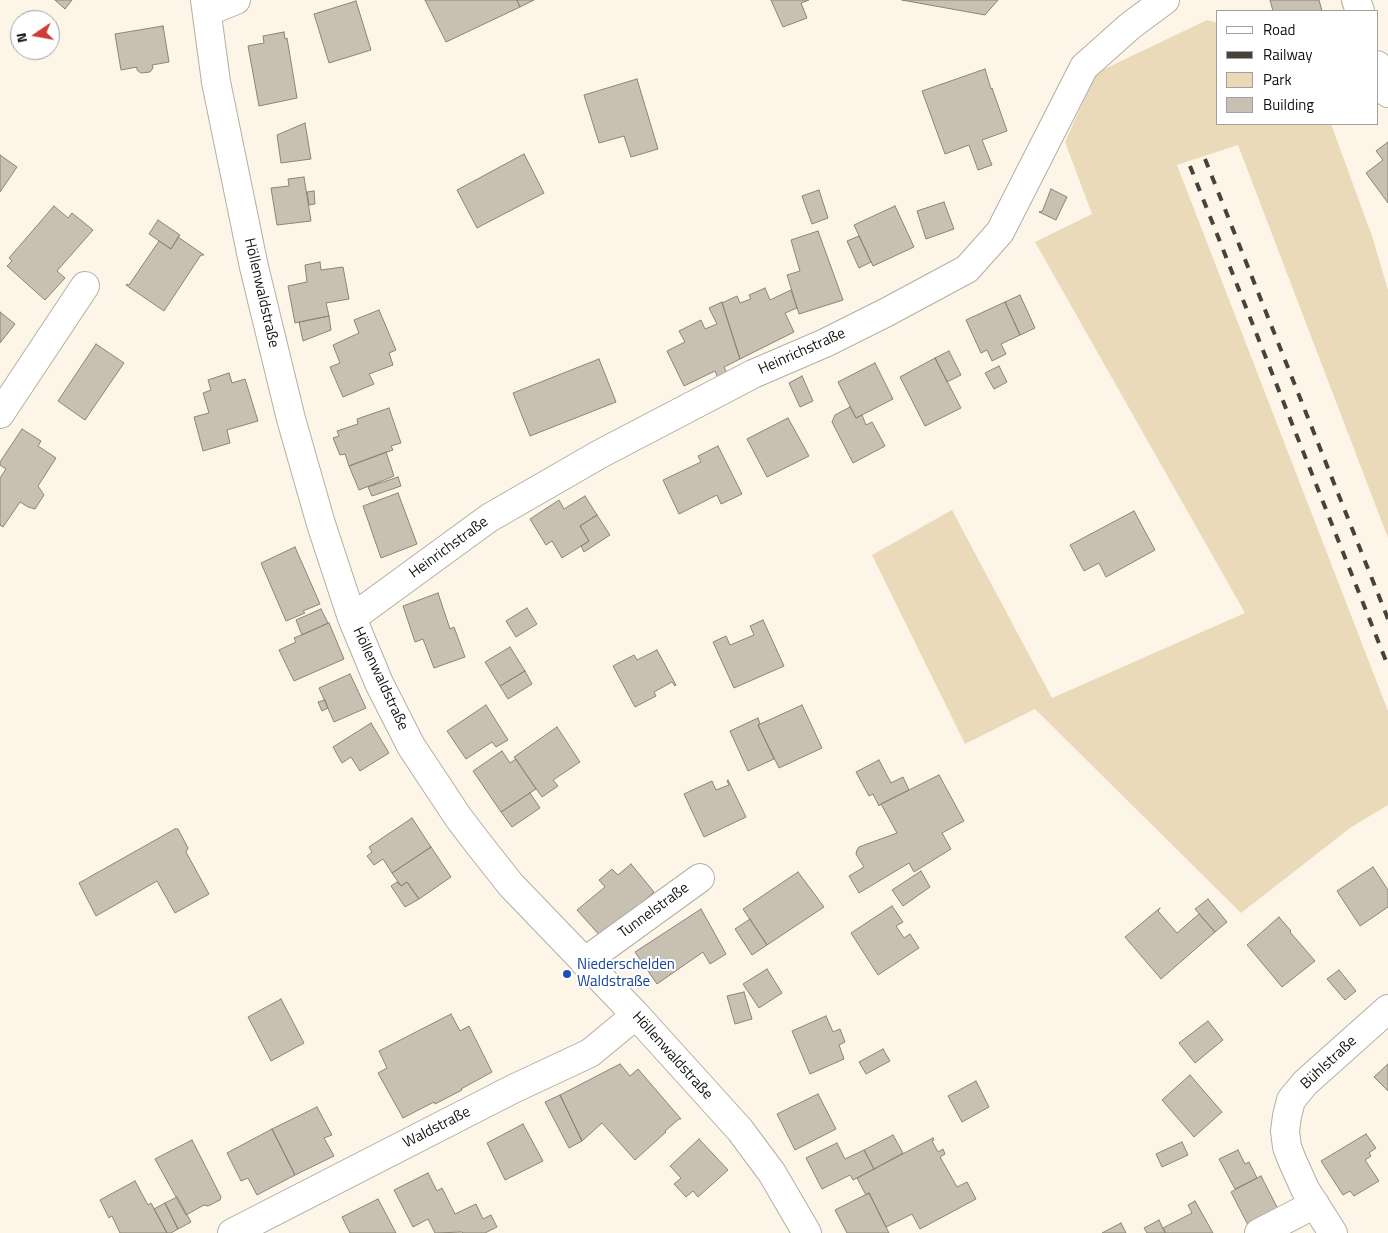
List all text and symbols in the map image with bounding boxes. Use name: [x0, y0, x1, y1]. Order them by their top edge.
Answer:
north arrow: [10, 10, 60, 60]
legend: [1216, 10, 1378, 125]
text: Road: [1263, 18, 1295, 41]
text: N: [10, 31, 32, 45]
text: Railway: [1263, 43, 1313, 66]
text: Park: [1263, 68, 1292, 91]
text: Building: [1263, 93, 1314, 116]
street label: Höllenwaldstraße: [240, 236, 282, 350]
street label: Heinrichstraße: [756, 325, 848, 379]
street label: Heinrichstraße: [406, 513, 492, 583]
street label: Höllenwaldstraße: [348, 625, 412, 733]
street label: Tunnelstraße: [615, 879, 693, 943]
place label: Niederschelden Waldstraße: [577, 956, 675, 991]
marker: Niederschelden Waldstraße: [561, 968, 573, 980]
street label: Höllenwaldstraße: [628, 1008, 716, 1104]
street label: Bühlstraße: [1297, 1033, 1361, 1093]
street label: Waldstraße: [400, 1103, 474, 1153]

